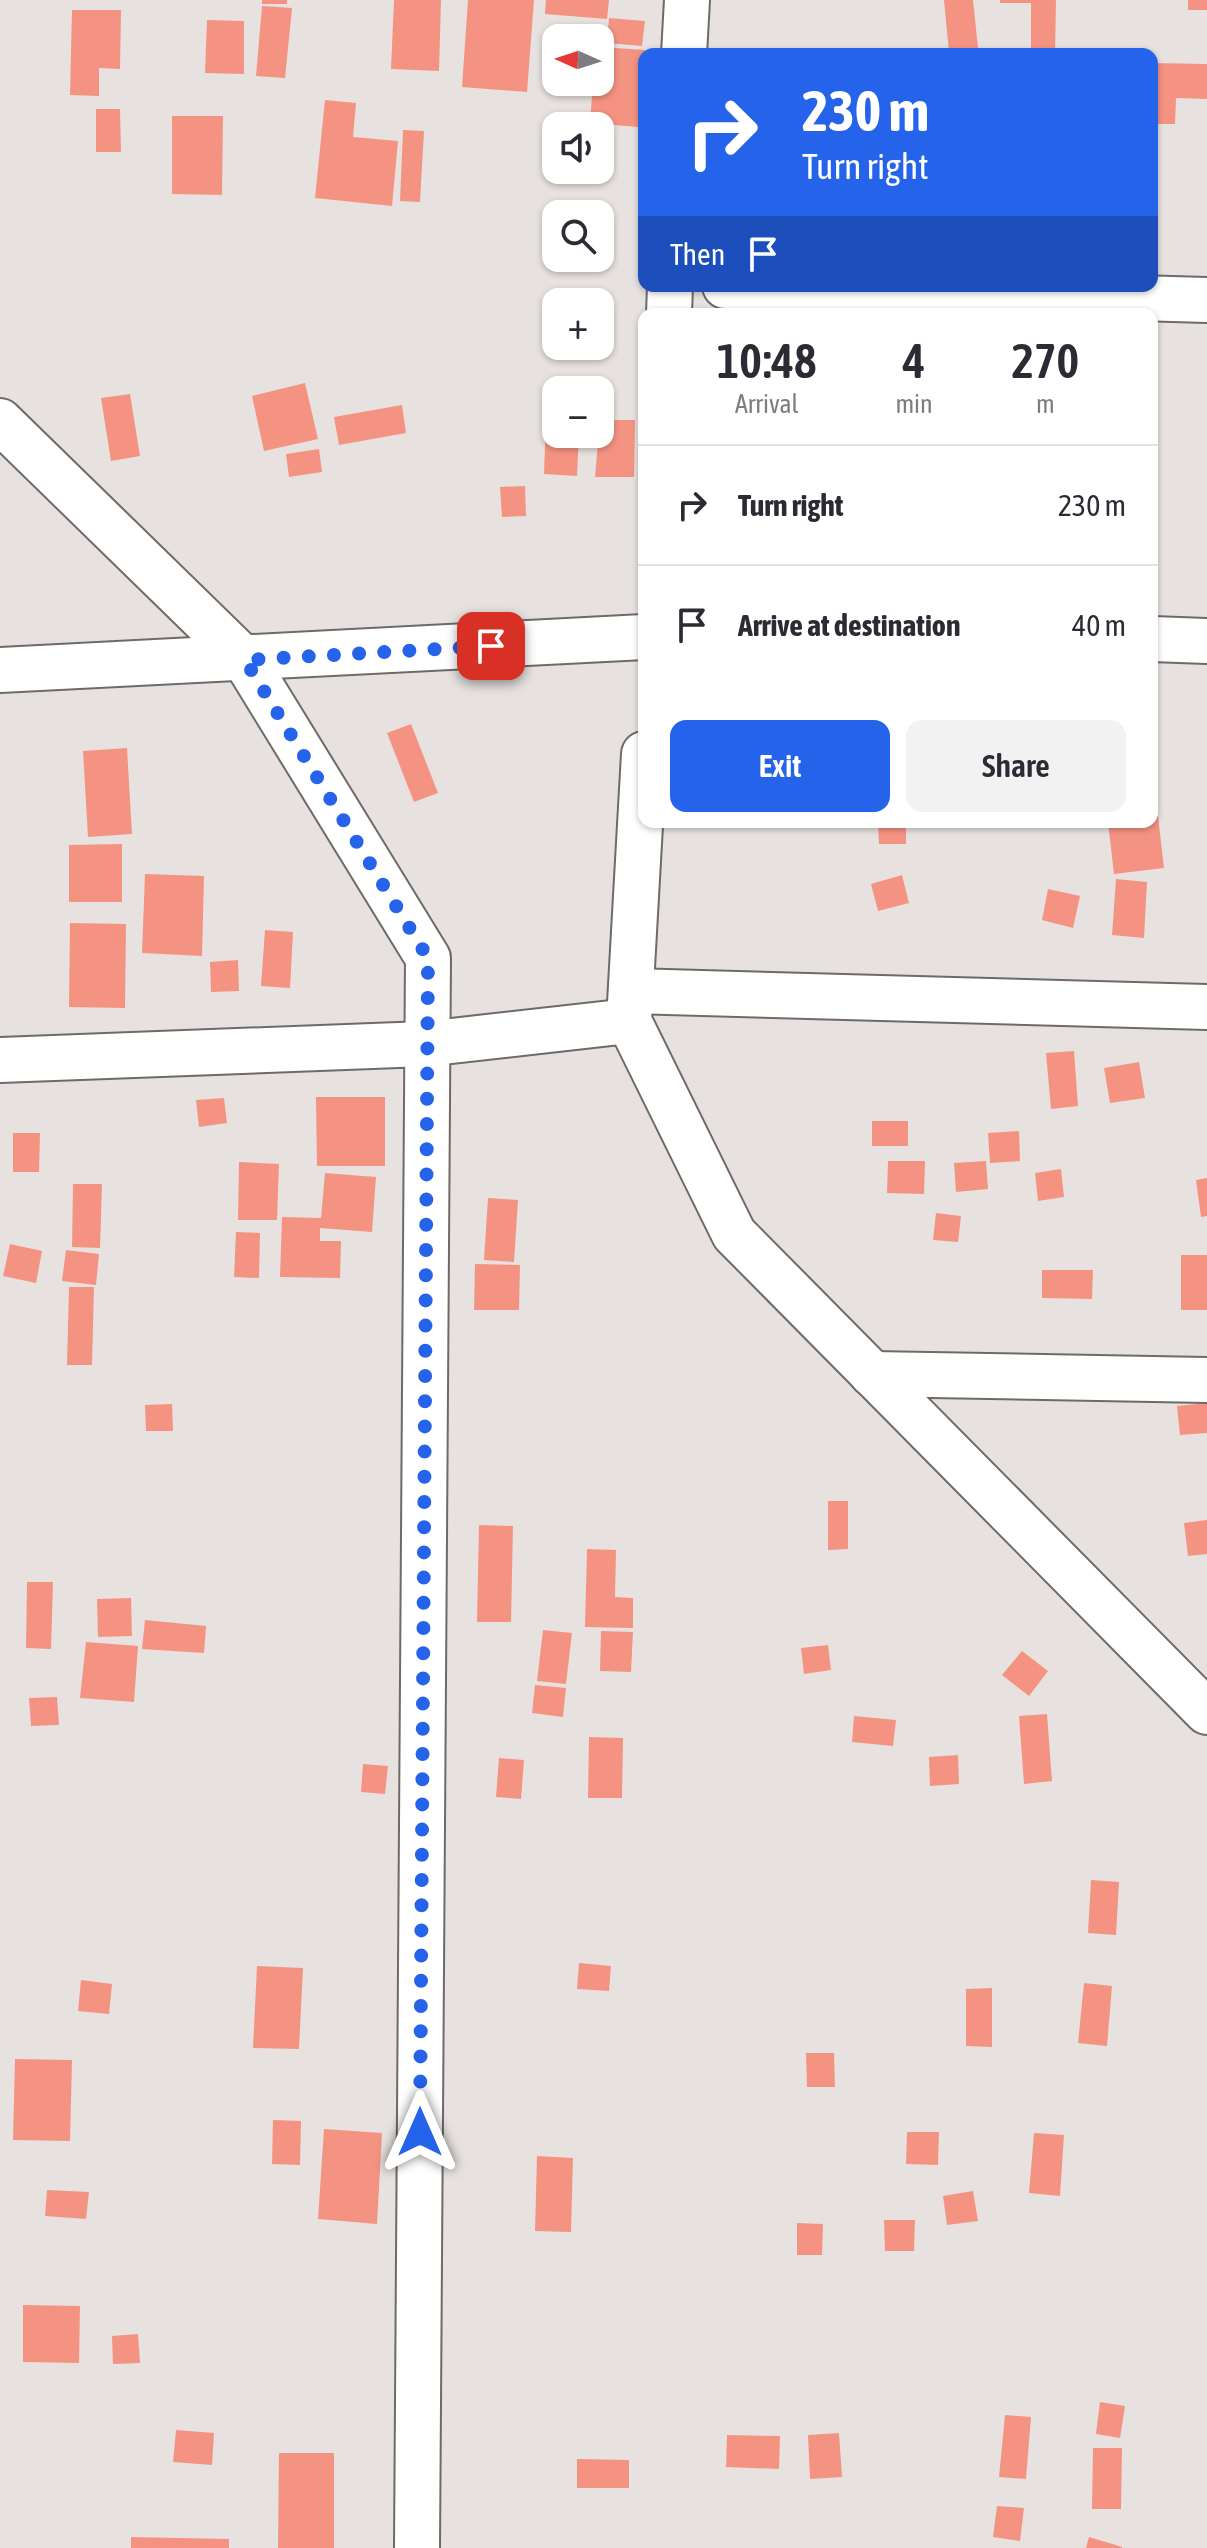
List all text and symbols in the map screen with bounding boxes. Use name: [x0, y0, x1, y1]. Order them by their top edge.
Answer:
north arrow: [542, 24, 614, 96]
map controls: [542, 24, 614, 448]
text: 230 m: [802, 79, 929, 143]
icon: right: [670, 80, 774, 184]
button: sound: [542, 112, 614, 184]
text: Turn right: [802, 145, 929, 187]
button: search: [542, 200, 614, 272]
icon: arrive: [741, 232, 785, 276]
text: Then: [670, 237, 725, 271]
button: +: [542, 288, 614, 360]
text: 10:48: [717, 333, 817, 388]
text: 4: [903, 333, 925, 388]
text: 270: [1012, 333, 1079, 388]
button: −: [542, 376, 614, 448]
text: Arrival: [735, 389, 798, 419]
text: min: [895, 389, 933, 419]
text: m: [1036, 389, 1055, 419]
icon: right: [670, 483, 714, 527]
text: Turn right: [738, 488, 844, 522]
text: 230 m: [1058, 488, 1126, 522]
icon: arrive: [670, 603, 714, 647]
text: Arrive at destination: [738, 608, 960, 642]
text: 40 m: [1072, 608, 1126, 642]
pin: [457, 612, 525, 680]
icon: arrive: [469, 624, 513, 668]
button: Exit: [670, 720, 890, 812]
button: Share: [906, 720, 1126, 812]
position arrow: [378, 2090, 462, 2174]

